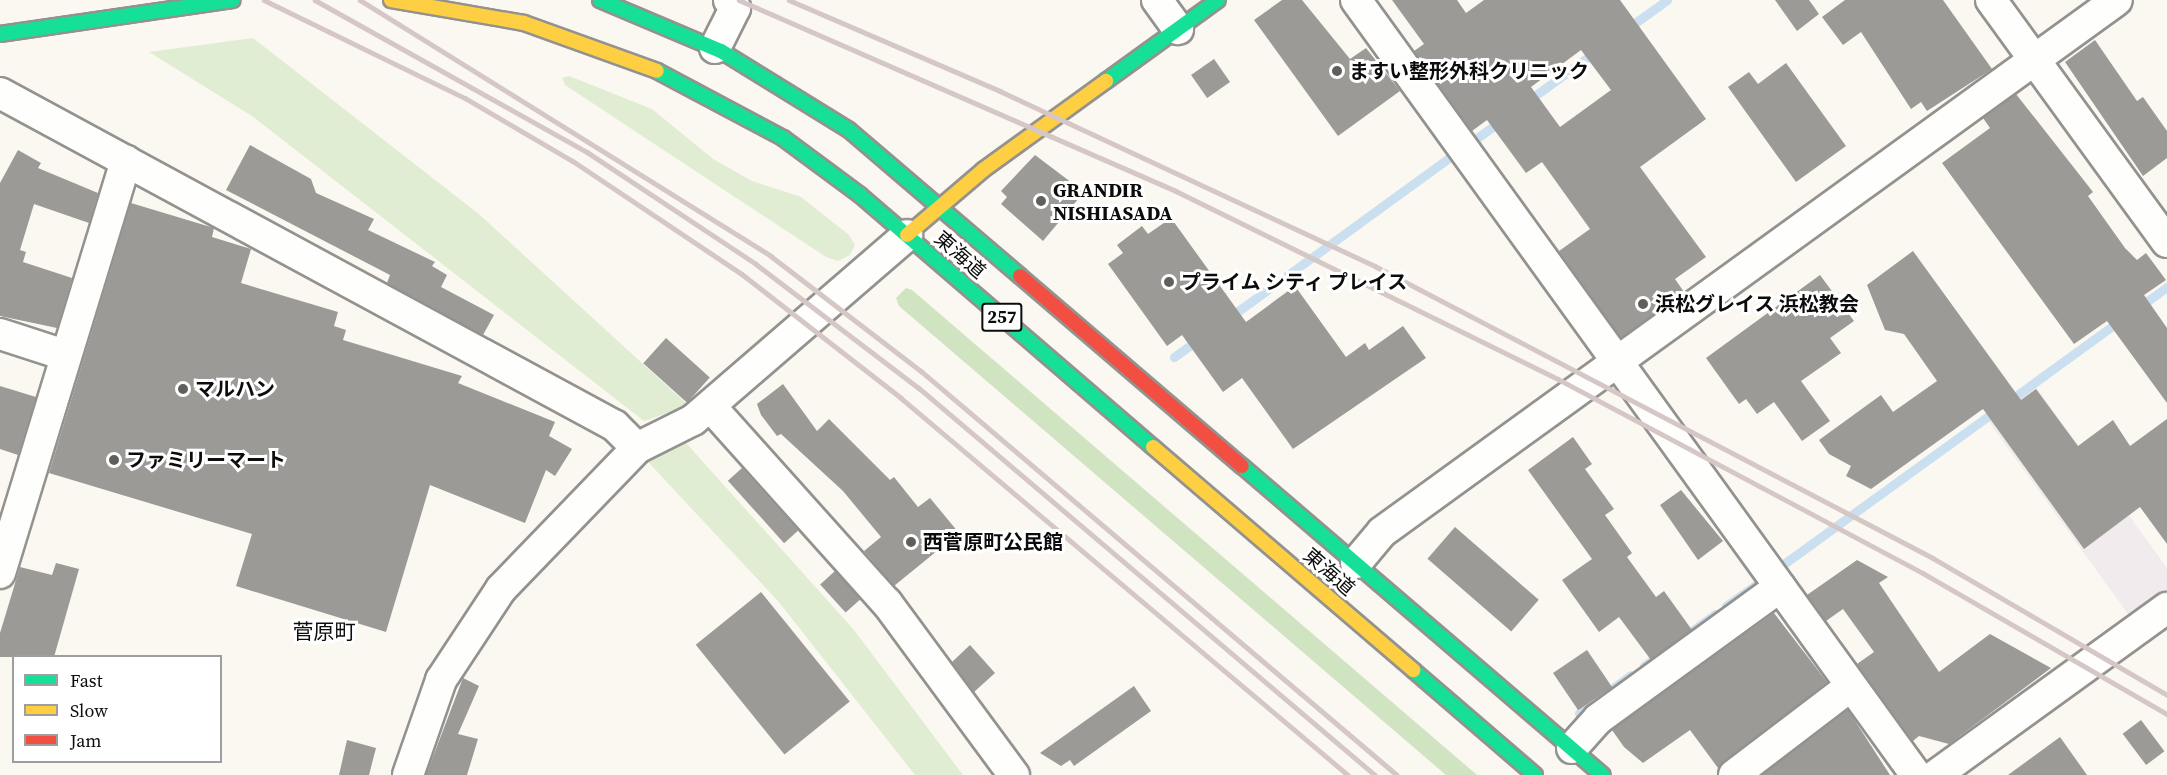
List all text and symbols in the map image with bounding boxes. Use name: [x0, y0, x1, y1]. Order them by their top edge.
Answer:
place label: ますい整形外科クリニック: [1349, 59, 1589, 83]
marker: ますい整形外科クリニック: [1330, 64, 1344, 78]
place label: GRANDIR NISHIASADA: [1053, 178, 1172, 225]
marker: GRANDIR NISHIASADA: [1034, 194, 1048, 208]
street label: 東海道: [929, 226, 991, 284]
place label: プライム シティ プレイス: [1181, 270, 1410, 294]
marker: プライム シティ プレイス: [1162, 275, 1176, 289]
place label: 浜松グレイス 浜松教会: [1655, 292, 1859, 316]
marker: 浜松グレイス 浜松教会: [1636, 297, 1650, 311]
road number: 257: [981, 302, 1023, 332]
place label: マルハン: [195, 377, 275, 401]
marker: マルハン: [176, 382, 190, 396]
place label: ファミリーマート: [126, 448, 286, 472]
marker: ファミリーマート: [107, 453, 121, 467]
place label: 西菅原町公民館: [923, 530, 1063, 554]
marker: 西菅原町公民館: [904, 535, 918, 549]
street label: 東海道: [1298, 543, 1360, 601]
district label: 菅原町: [293, 619, 355, 645]
legend: [12, 655, 222, 763]
text: Fast: [70, 668, 103, 693]
text: Slow: [70, 698, 108, 723]
text: Jam: [70, 728, 102, 753]

